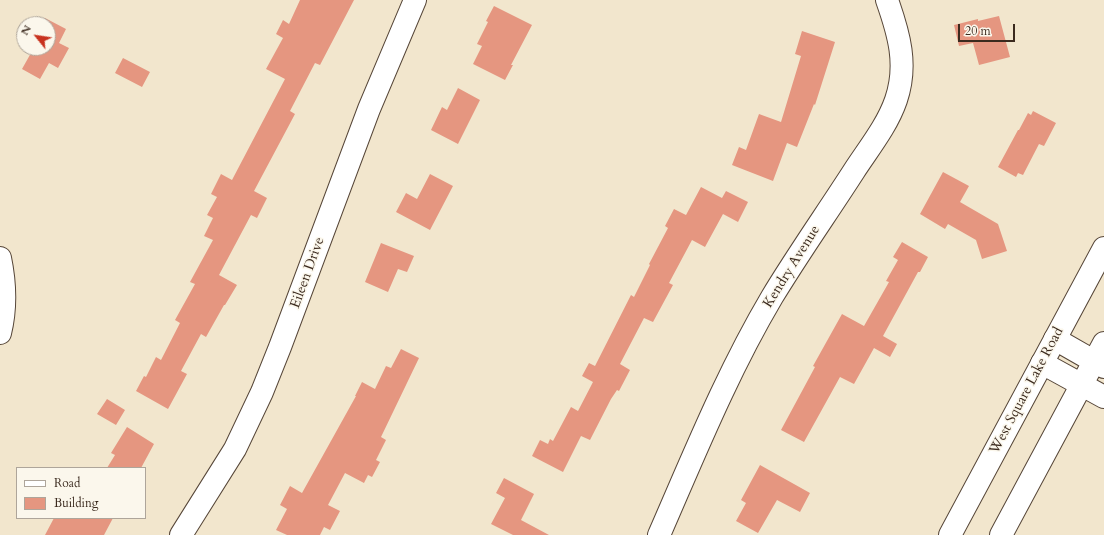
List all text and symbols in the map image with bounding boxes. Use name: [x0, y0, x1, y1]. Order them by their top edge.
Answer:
north arrow: [16, 16, 56, 56]
scale bar: [960, 16, 1017, 42]
text: N: [17, 22, 35, 38]
text: 20 m: [965, 23, 991, 39]
street label: Kendry Avenue: [760, 223, 824, 311]
street label: Eileen Drive: [287, 235, 329, 311]
street label: West Square Lake Road: [986, 325, 1068, 457]
legend: [16, 467, 146, 519]
text: Road: [54, 475, 80, 491]
text: Building: [54, 495, 98, 511]

